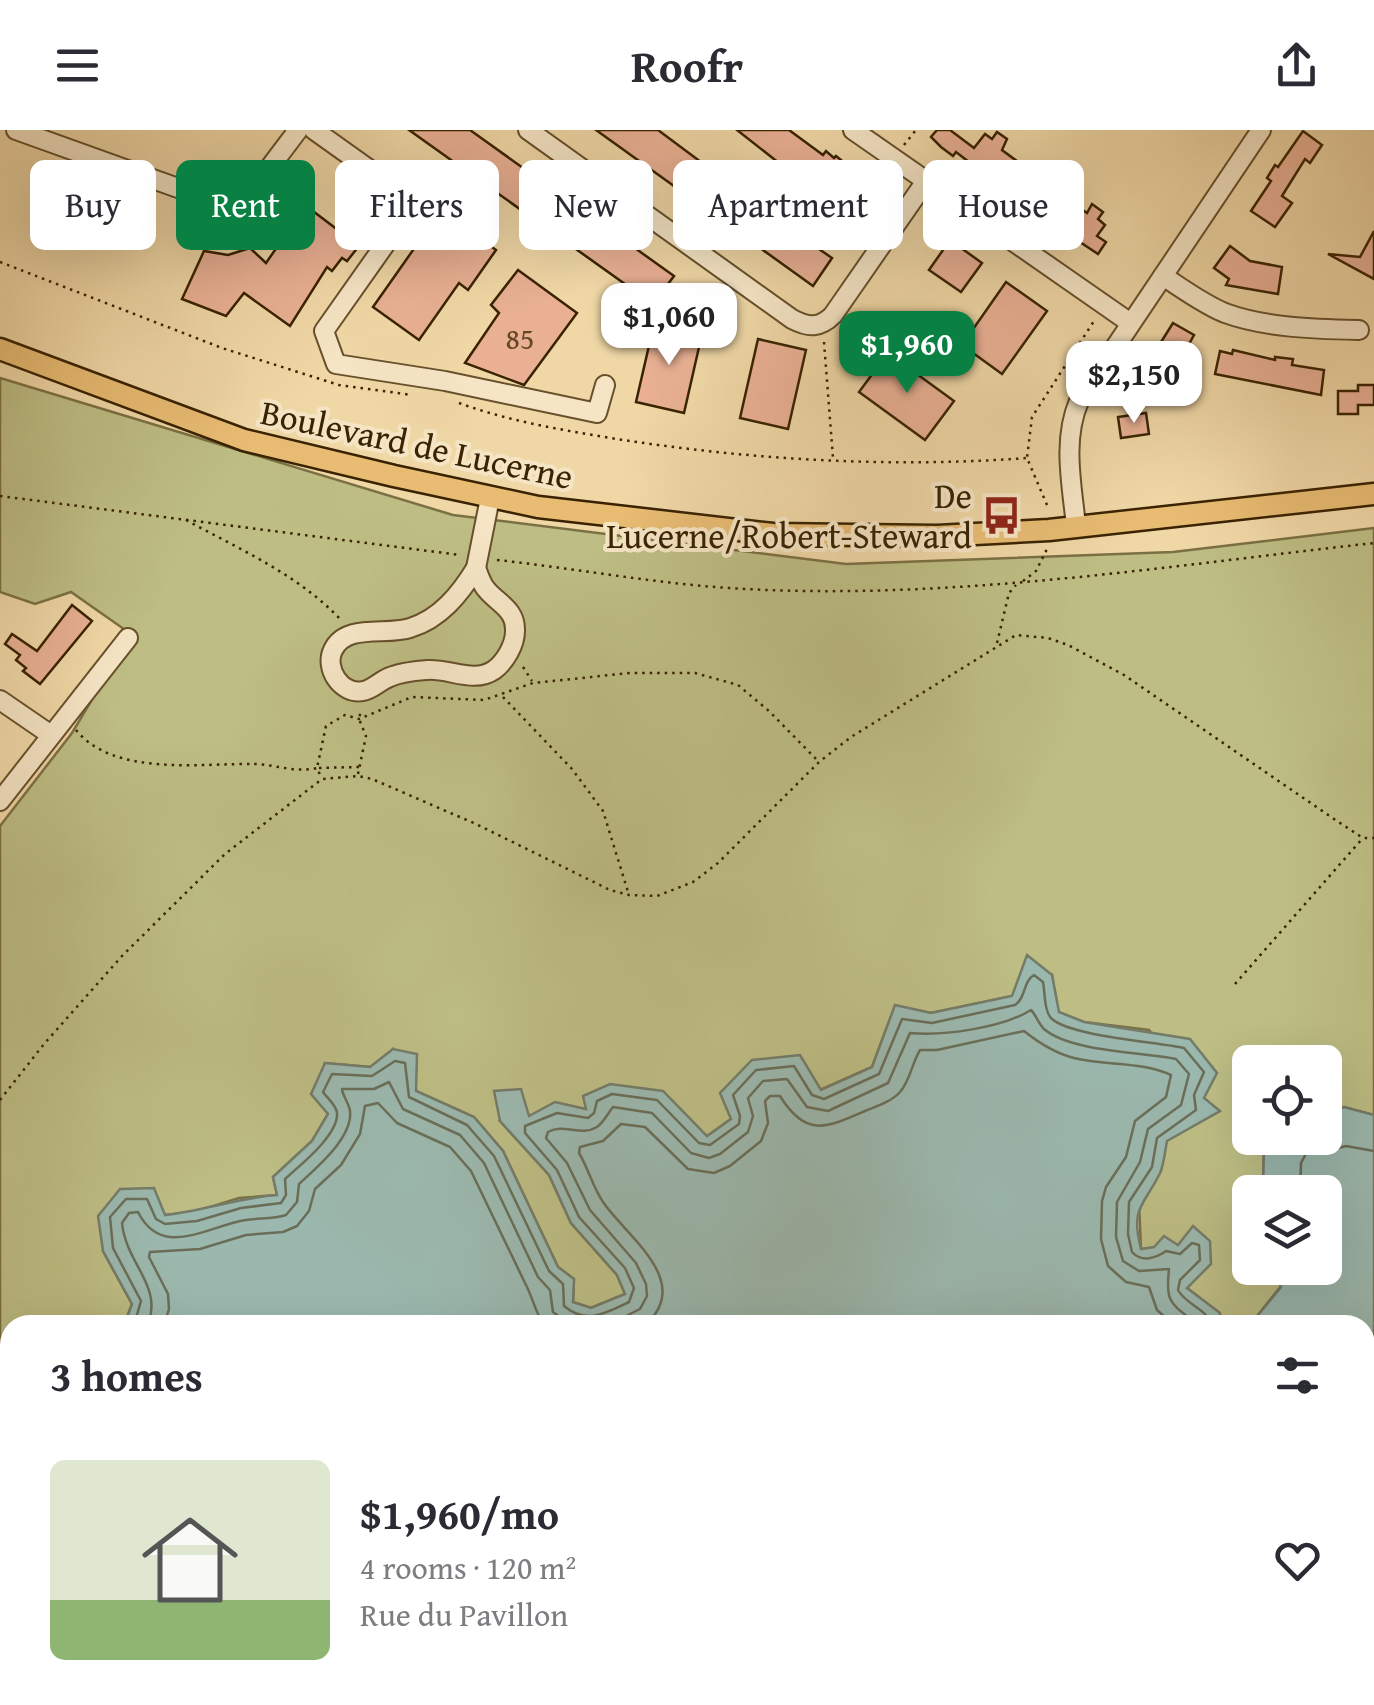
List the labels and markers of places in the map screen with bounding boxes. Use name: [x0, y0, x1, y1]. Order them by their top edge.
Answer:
pin: $1,060: [588, 283, 750, 368]
pin: $1,960: [826, 311, 988, 396]
pin: $2,150: [1053, 341, 1215, 426]
place label: De Lucerne/Robert-Steward: [606, 470, 972, 561]
bus stop icon: De Lucerne/Robert-Steward: [981, 494, 1023, 536]

